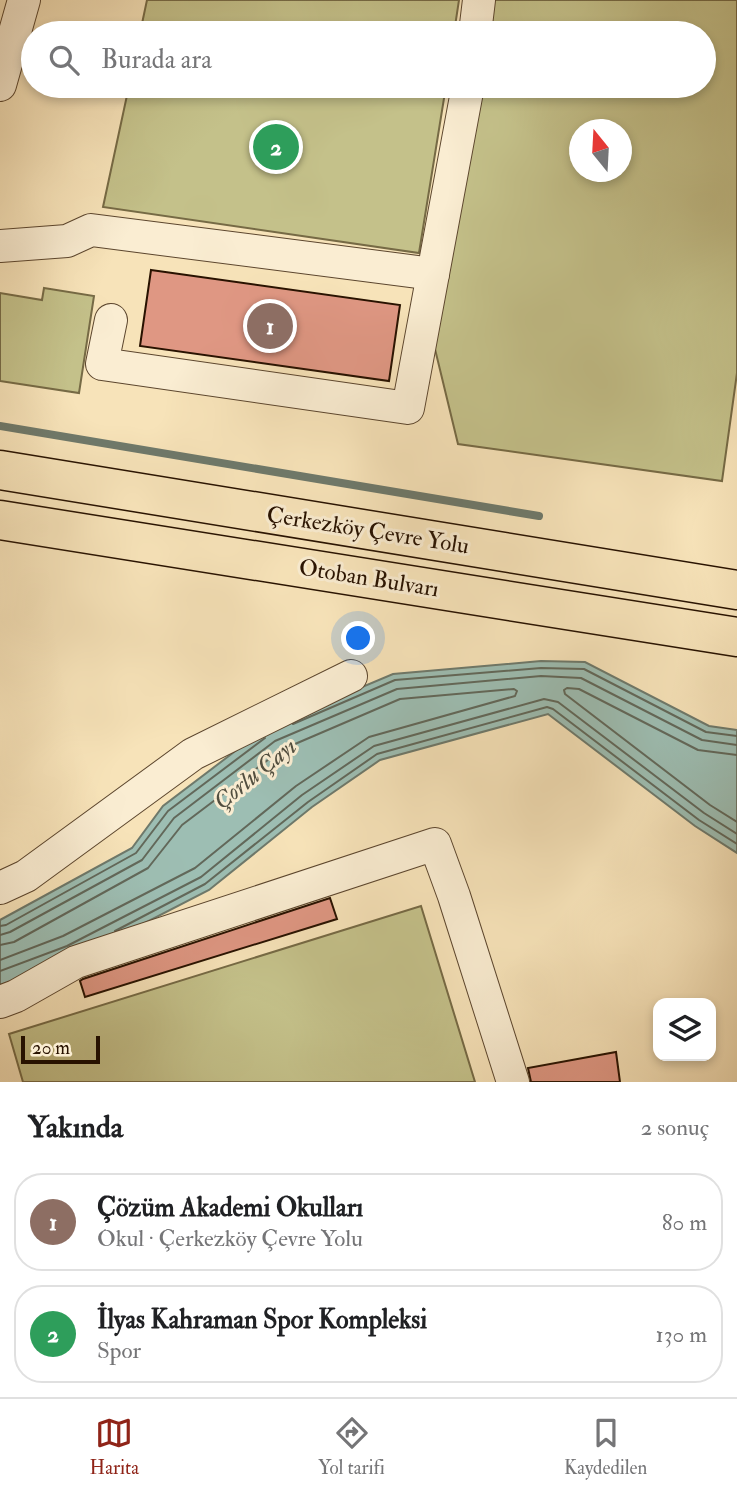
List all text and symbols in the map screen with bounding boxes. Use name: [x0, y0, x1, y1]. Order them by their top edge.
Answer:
search box: [21, 21, 716, 98]
icon: search: [45, 41, 83, 79]
text: Burada ara: [101, 44, 212, 76]
north arrow: [569, 119, 632, 182]
pin: 2: [253, 121, 299, 173]
pin: 1: [247, 300, 293, 352]
street label: Çerkezköy Çevre Yolu: [265, 500, 471, 560]
street label: Otoban Bulvarı: [297, 553, 441, 603]
your location: [341, 621, 375, 655]
water label: Çorlu Çayı: [207, 731, 303, 817]
map controls: [653, 998, 716, 1061]
button: layers: [653, 998, 716, 1061]
scale bar: [21, 1033, 100, 1065]
text: 20 m: [32, 1036, 70, 1060]
text: Yakında: [28, 1109, 123, 1146]
text: 2 sonuç: [641, 1113, 709, 1142]
text: Çözüm Akademi Okulları: [97, 1192, 363, 1224]
text: 1: [49, 1208, 57, 1237]
text: 80 m: [662, 1208, 707, 1237]
text: Okul · Çerkezköy Çevre Yolu: [97, 1224, 363, 1253]
text: İlyas Kahraman Spor Kompleksi: [97, 1304, 427, 1336]
text: 2: [47, 1320, 59, 1349]
text: 130 m: [655, 1320, 707, 1349]
text: Spor: [97, 1336, 141, 1365]
tab: Harita: [90, 1414, 139, 1480]
tab: Yol tarifi: [318, 1414, 385, 1480]
tab: Kaydedilen: [564, 1414, 647, 1480]

